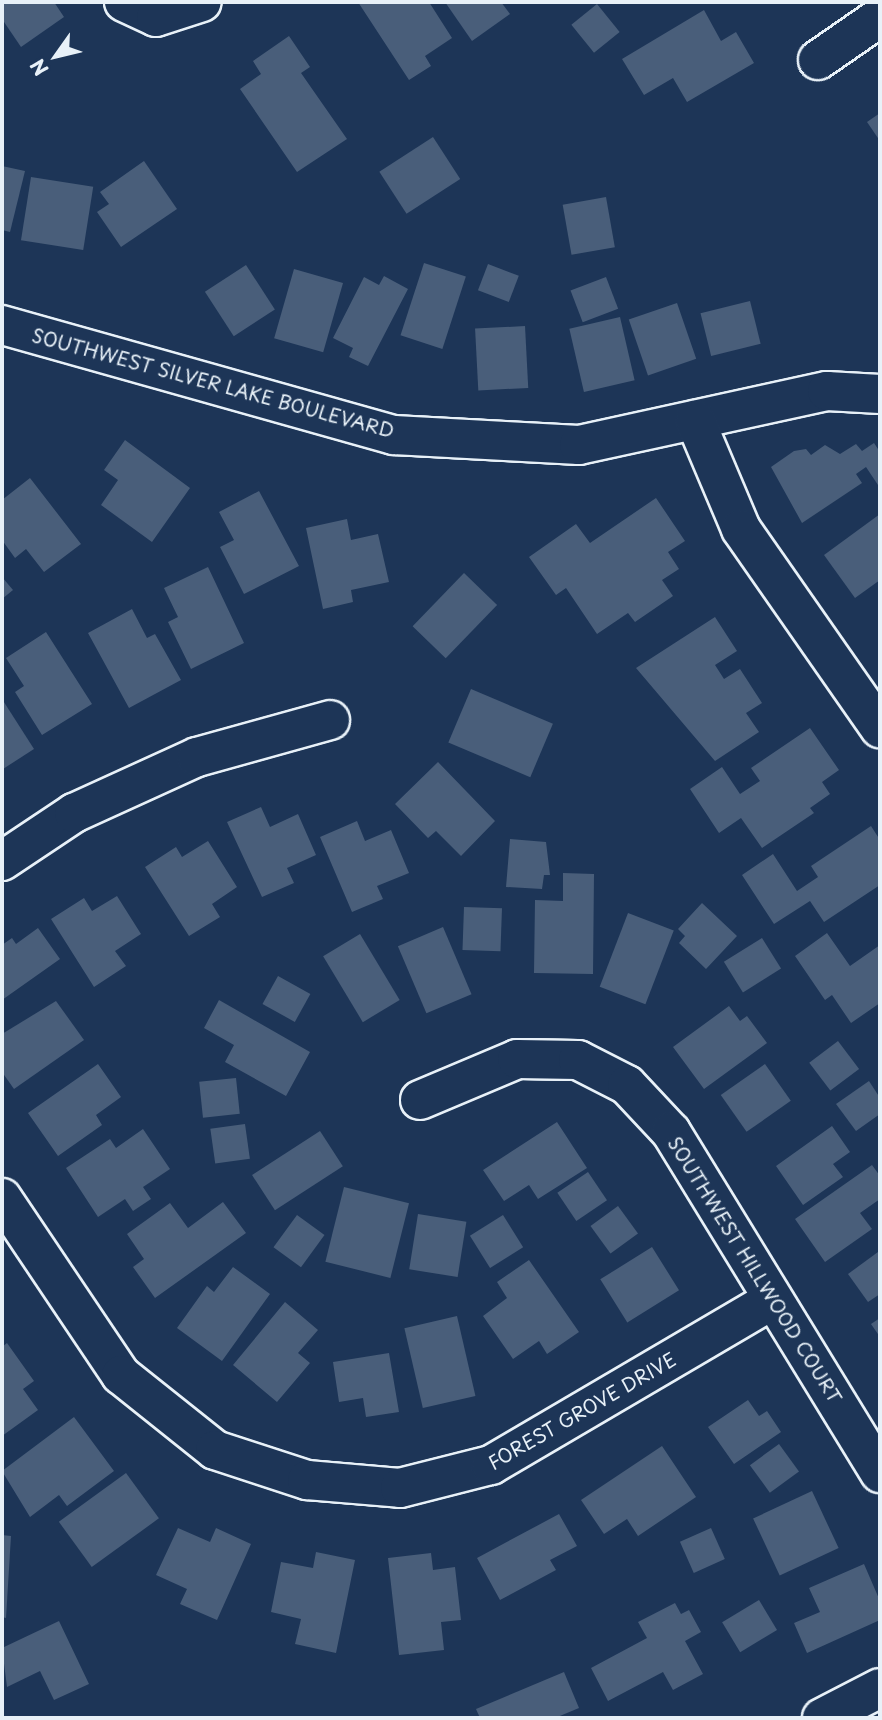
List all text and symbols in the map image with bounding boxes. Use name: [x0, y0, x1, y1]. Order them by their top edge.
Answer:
north arrow: [21, 21, 91, 91]
text: N: [23, 54, 54, 82]
street label: SOUTHWEST SILVER LAKE BOULEVARD: [28, 323, 398, 443]
street label: SOUTHWEST HILLWOOD COURT: [663, 1132, 847, 1408]
street label: FOREST GROVE DRIVE: [484, 1348, 680, 1474]

